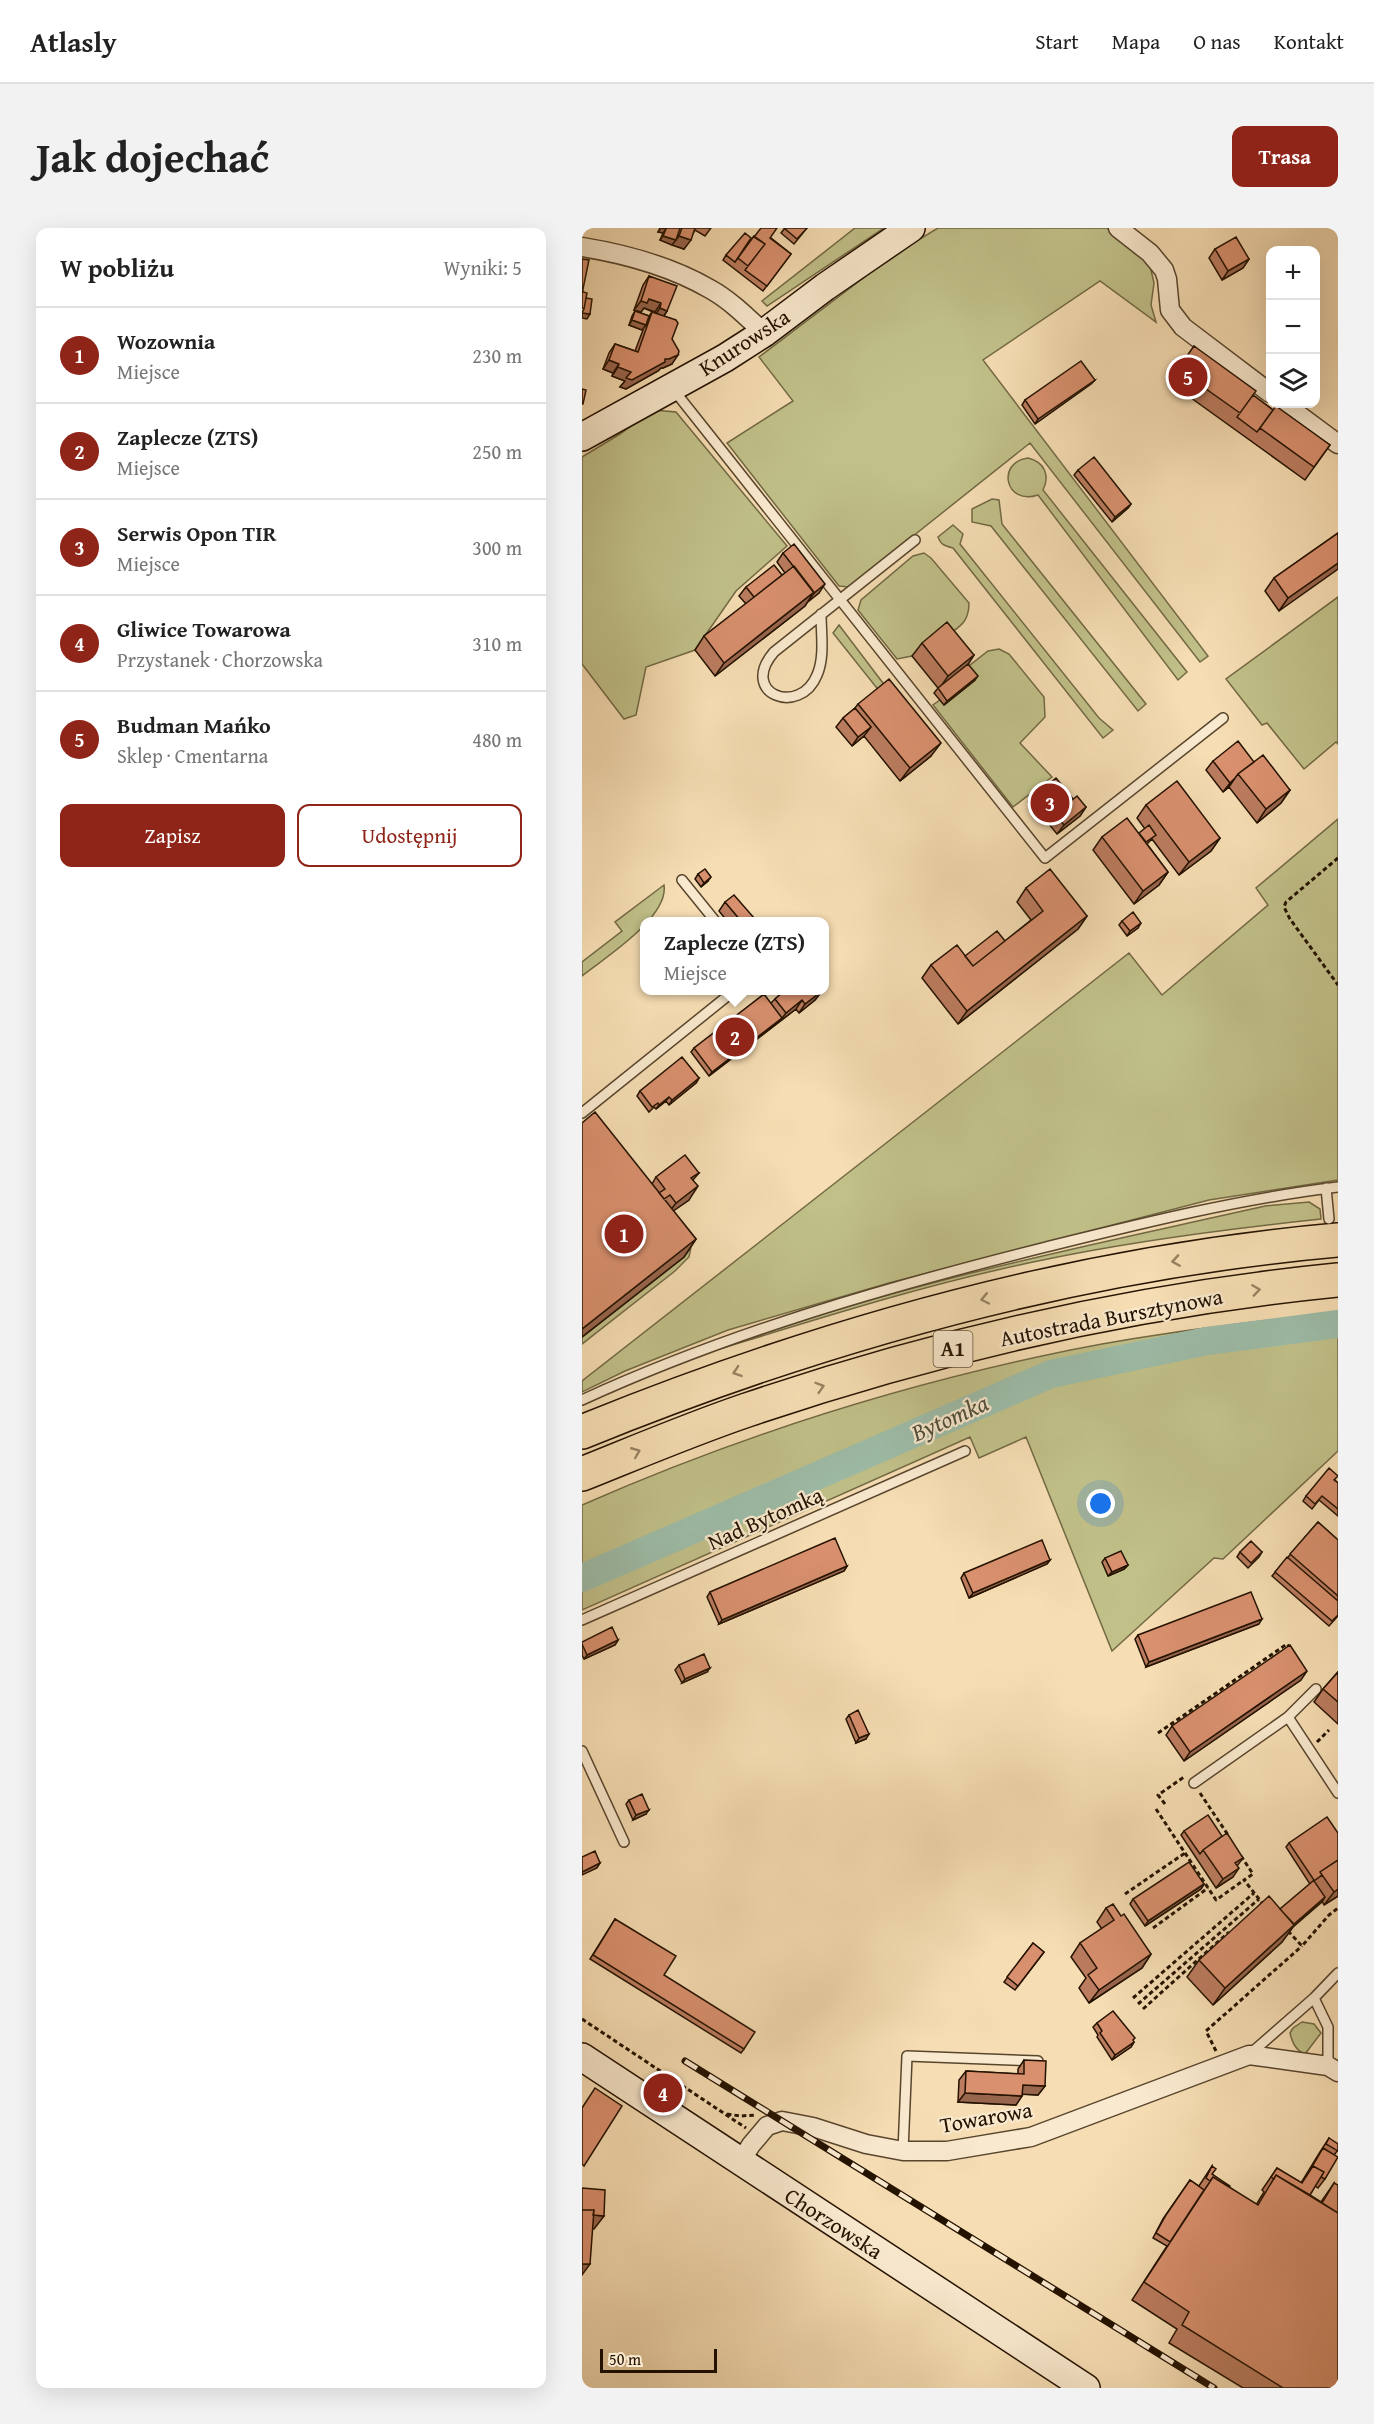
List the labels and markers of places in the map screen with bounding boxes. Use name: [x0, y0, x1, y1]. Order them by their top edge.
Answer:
pin: 5: [1168, 354, 1208, 400]
pin: 3: [1030, 780, 1070, 826]
pin: 2: [716, 1014, 754, 1060]
pin: 1: [604, 1212, 644, 1256]
pin: 4: [644, 2070, 682, 2116]

